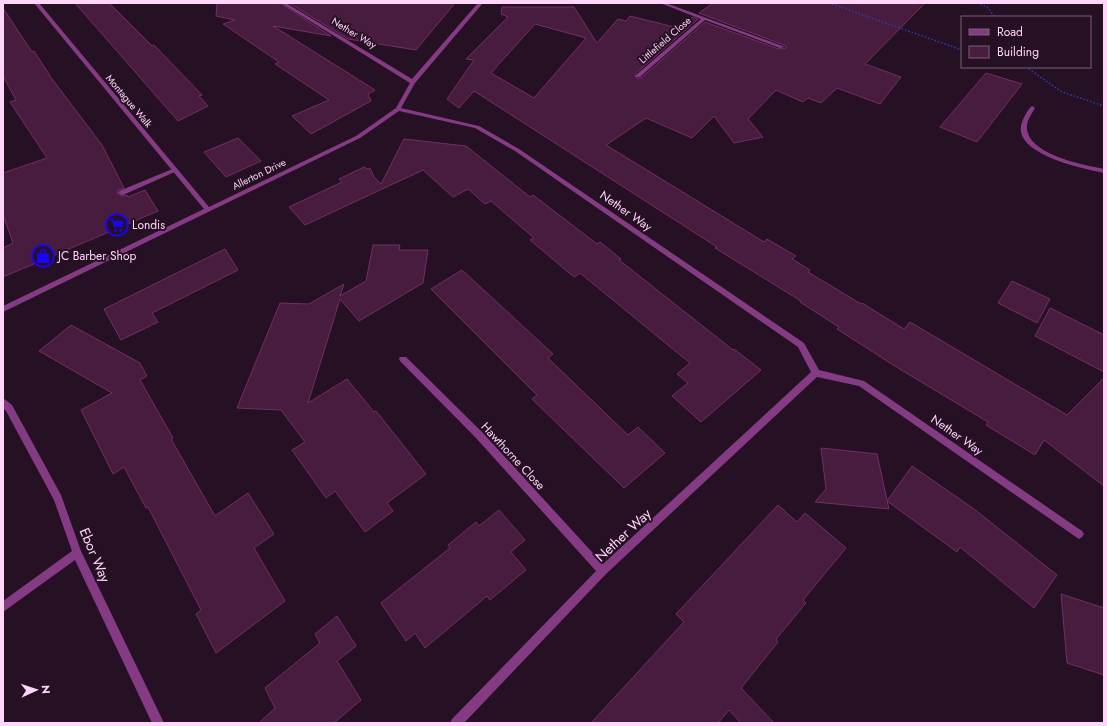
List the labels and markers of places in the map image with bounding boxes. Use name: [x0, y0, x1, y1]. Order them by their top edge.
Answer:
supermarket icon: Londis: [104, 212, 130, 238]
place label: Londis: [132, 216, 165, 234]
shop icon: JC Barber Shop: [30, 243, 56, 269]
place label: JC Barber Shop: [56, 247, 136, 265]

